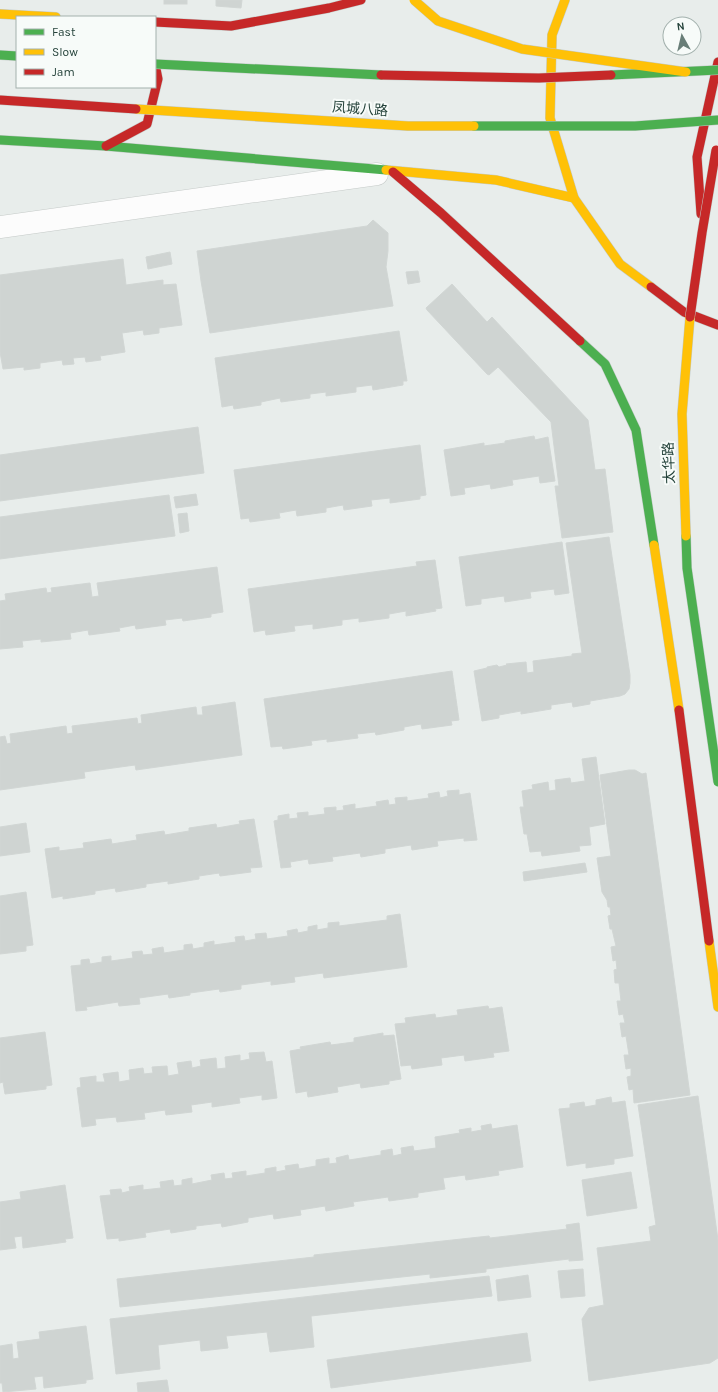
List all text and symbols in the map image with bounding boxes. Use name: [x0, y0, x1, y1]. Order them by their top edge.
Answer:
legend: [16, 16, 156, 88]
north arrow: [662, 16, 702, 56]
text: N: [676, 20, 685, 34]
text: Fast: [52, 25, 76, 39]
text: Slow: [52, 45, 78, 59]
text: Jam: [52, 65, 75, 79]
street label: 凤城八路: [331, 99, 389, 119]
street label: 太华路: [660, 442, 678, 484]

